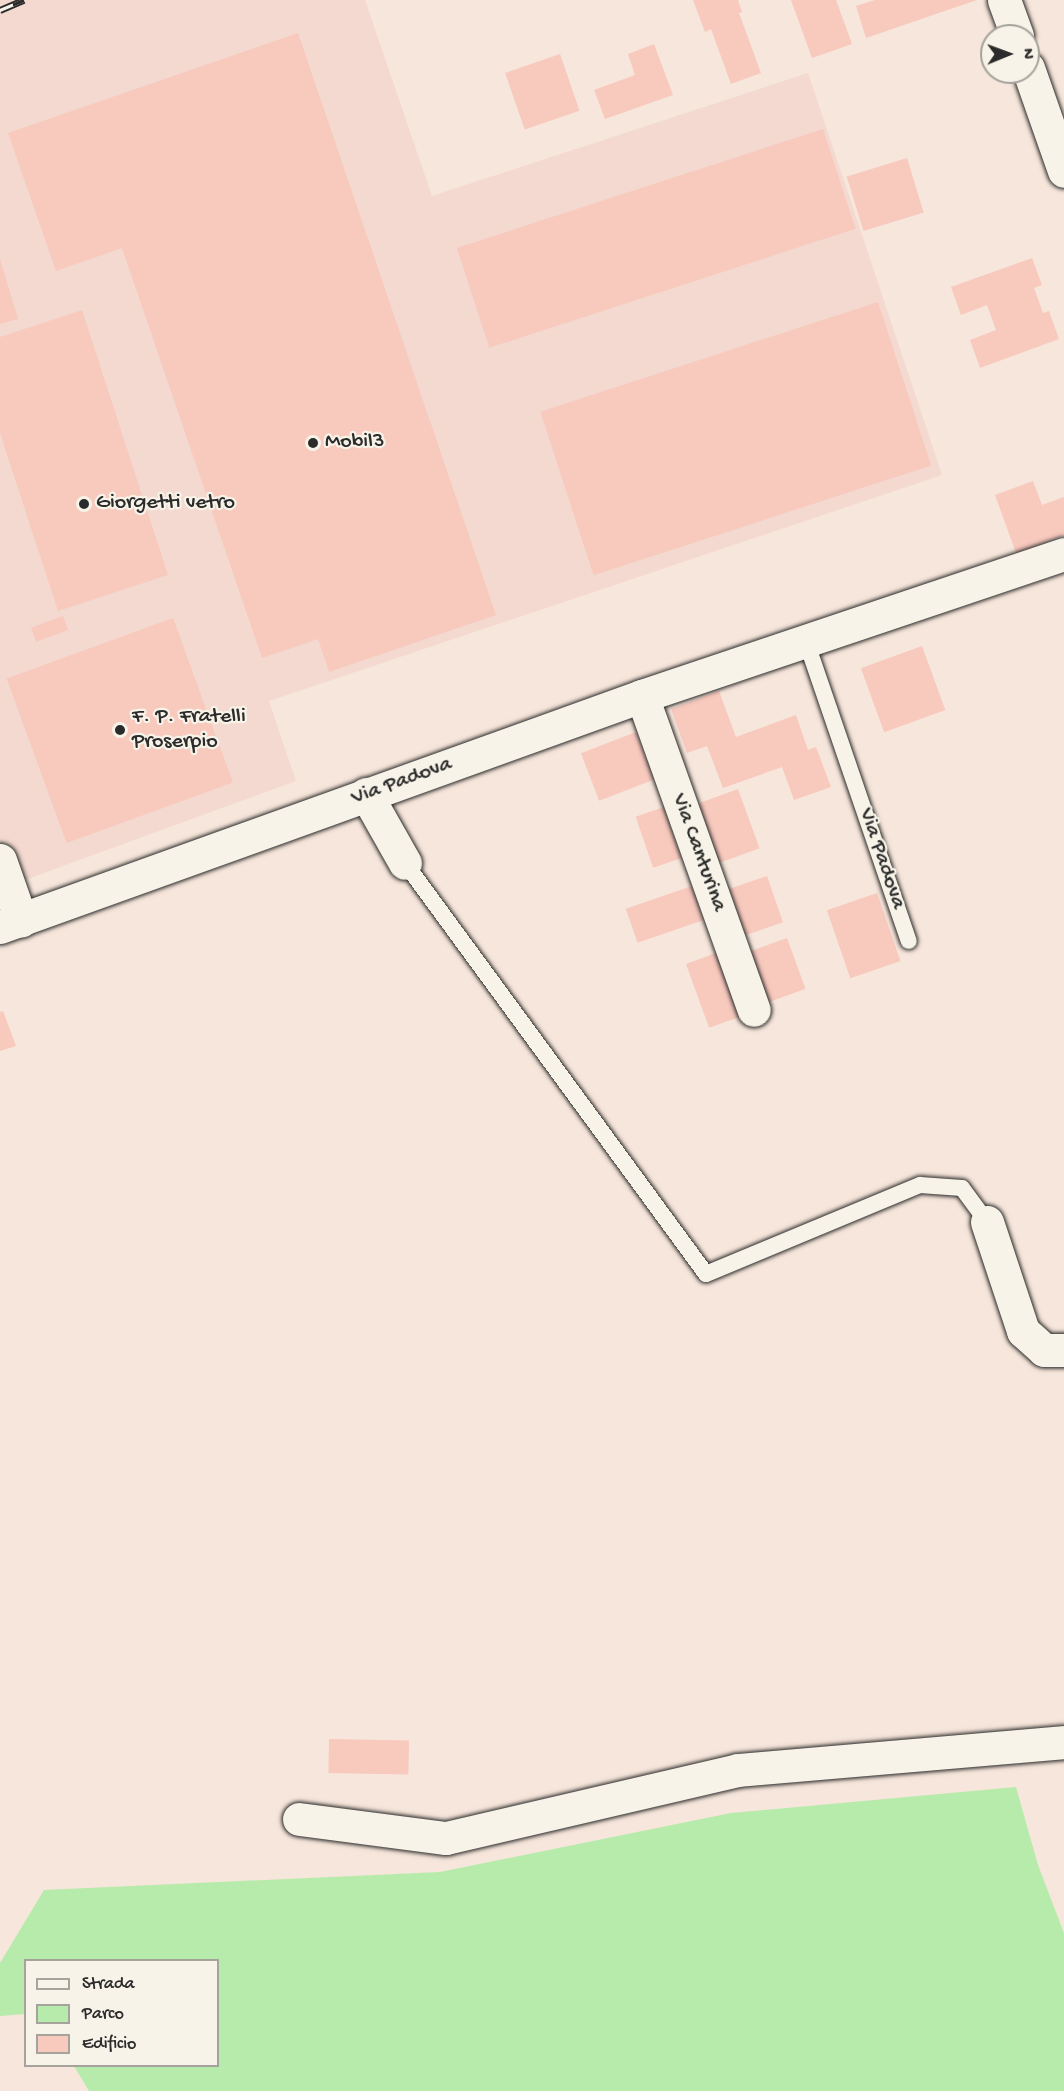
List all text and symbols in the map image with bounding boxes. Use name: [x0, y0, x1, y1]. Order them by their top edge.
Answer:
north arrow: [980, 24, 1040, 84]
text: N: [1017, 48, 1036, 59]
place label: Mobil3: [325, 430, 384, 456]
marker: Mobil3: [306, 436, 320, 450]
place label: Giorgetti vetro: [96, 491, 235, 517]
marker: Giorgetti vetro: [77, 497, 91, 511]
place label: F. P. Fratelli Proserpio: [132, 704, 246, 756]
marker: F. P. Fratelli Proserpio: [113, 723, 127, 737]
street label: Via Padova: [348, 752, 456, 812]
street label: Via Canturina: [664, 790, 732, 916]
street label: Via Padova: [851, 805, 911, 913]
legend: [24, 1959, 219, 2067]
text: Strada: [82, 1974, 135, 1995]
text: Parco: [82, 2004, 124, 2025]
text: Edificio: [82, 2034, 136, 2055]

